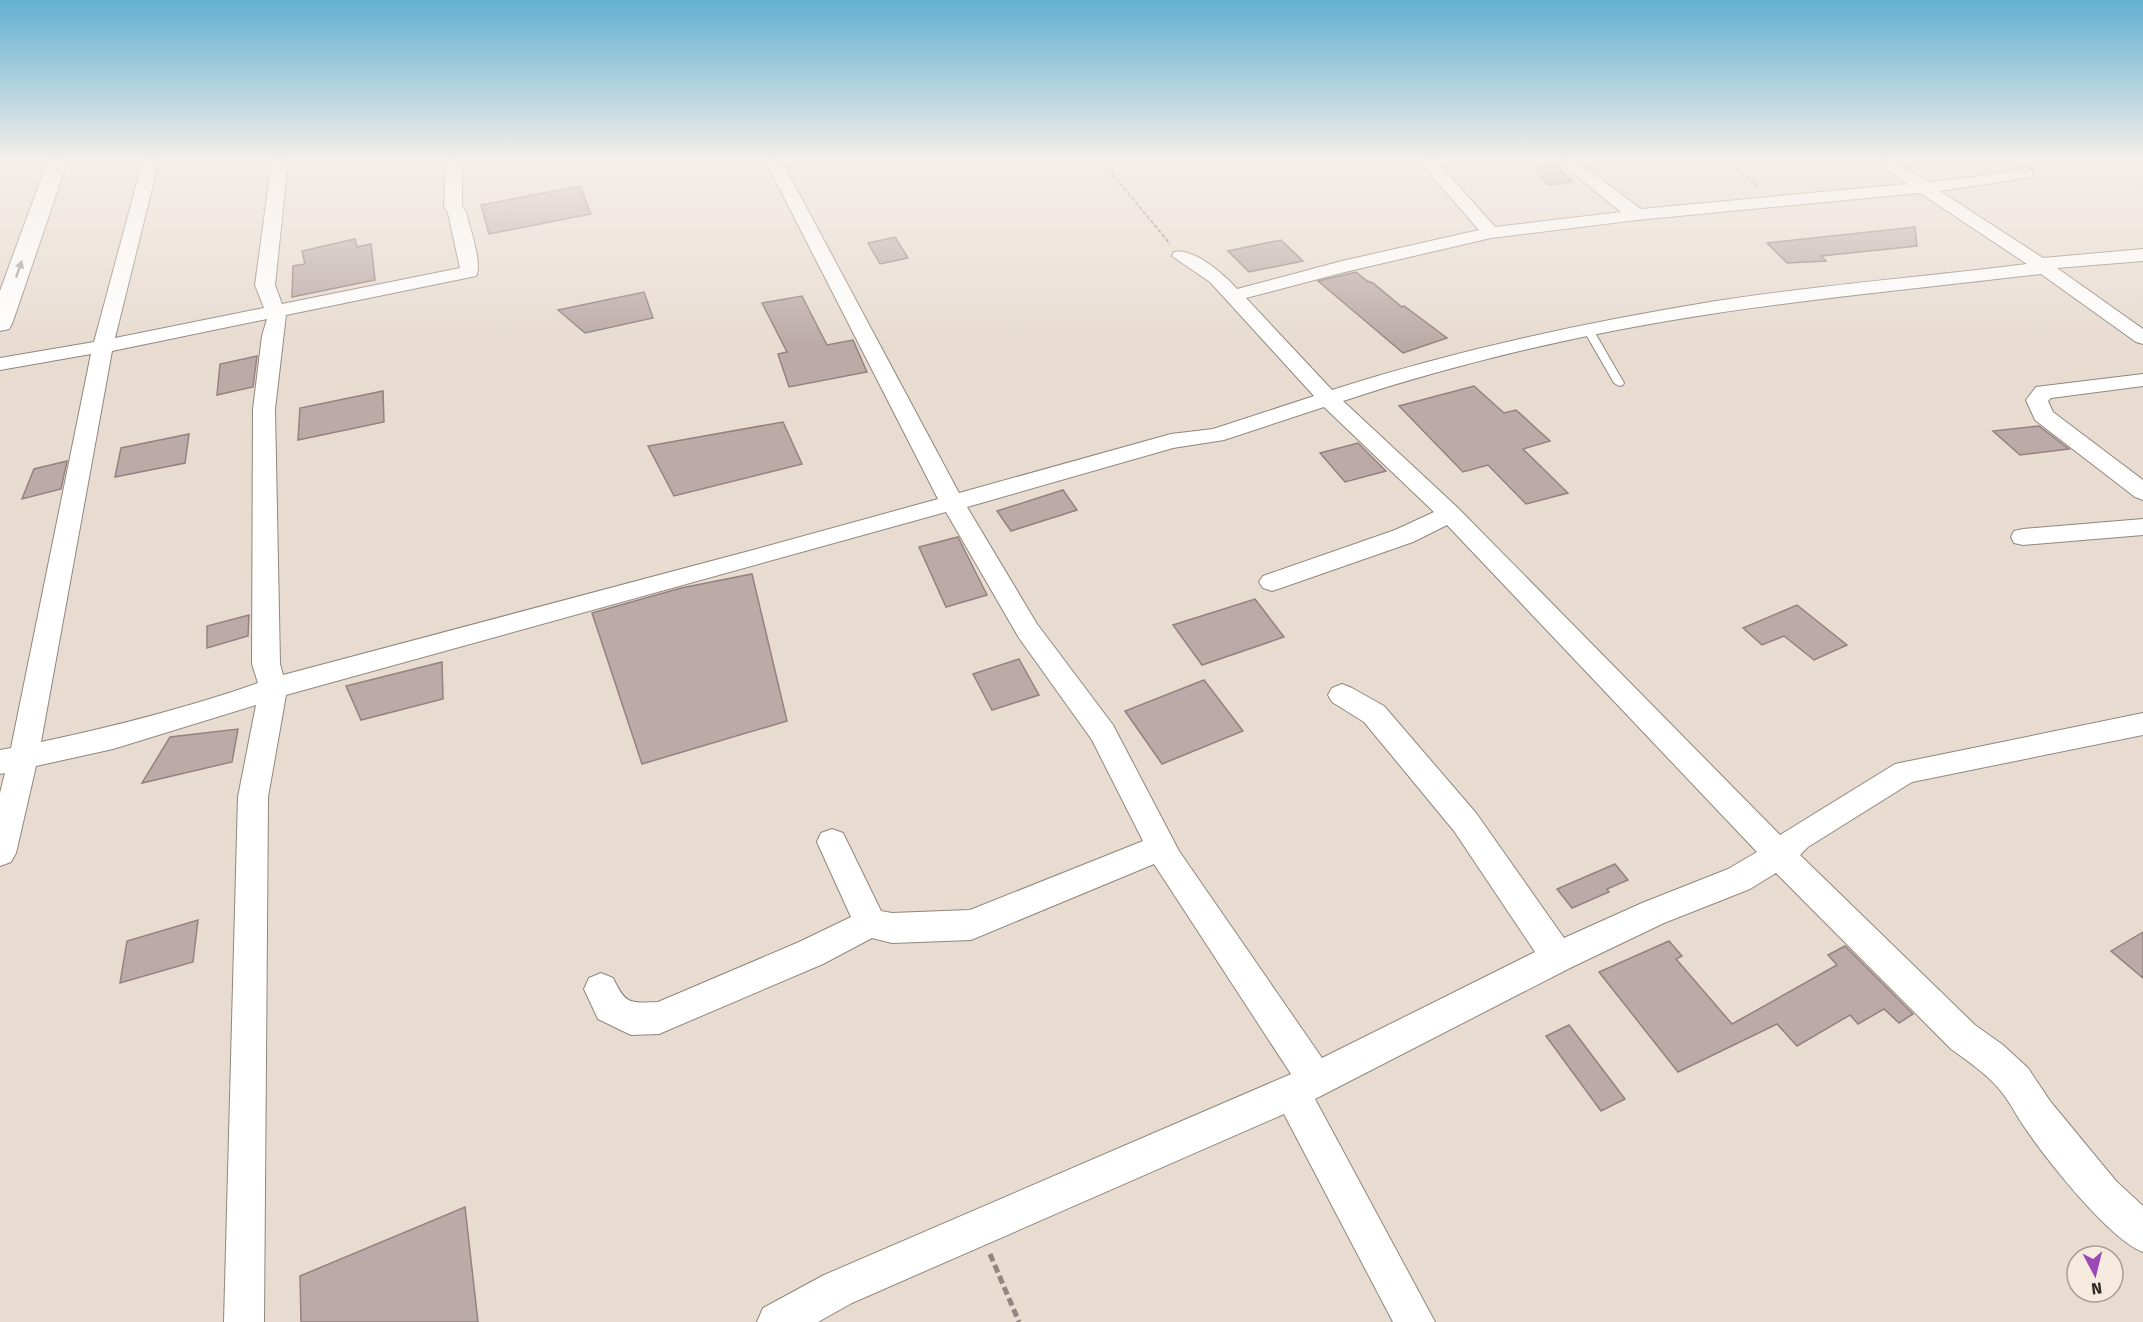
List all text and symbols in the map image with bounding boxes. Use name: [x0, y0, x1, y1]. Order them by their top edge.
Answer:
one-way arrow: [15, 260, 25, 278]
north arrow: [2065, 1244, 2125, 1304]
text: N: [2090, 1278, 2103, 1298]

